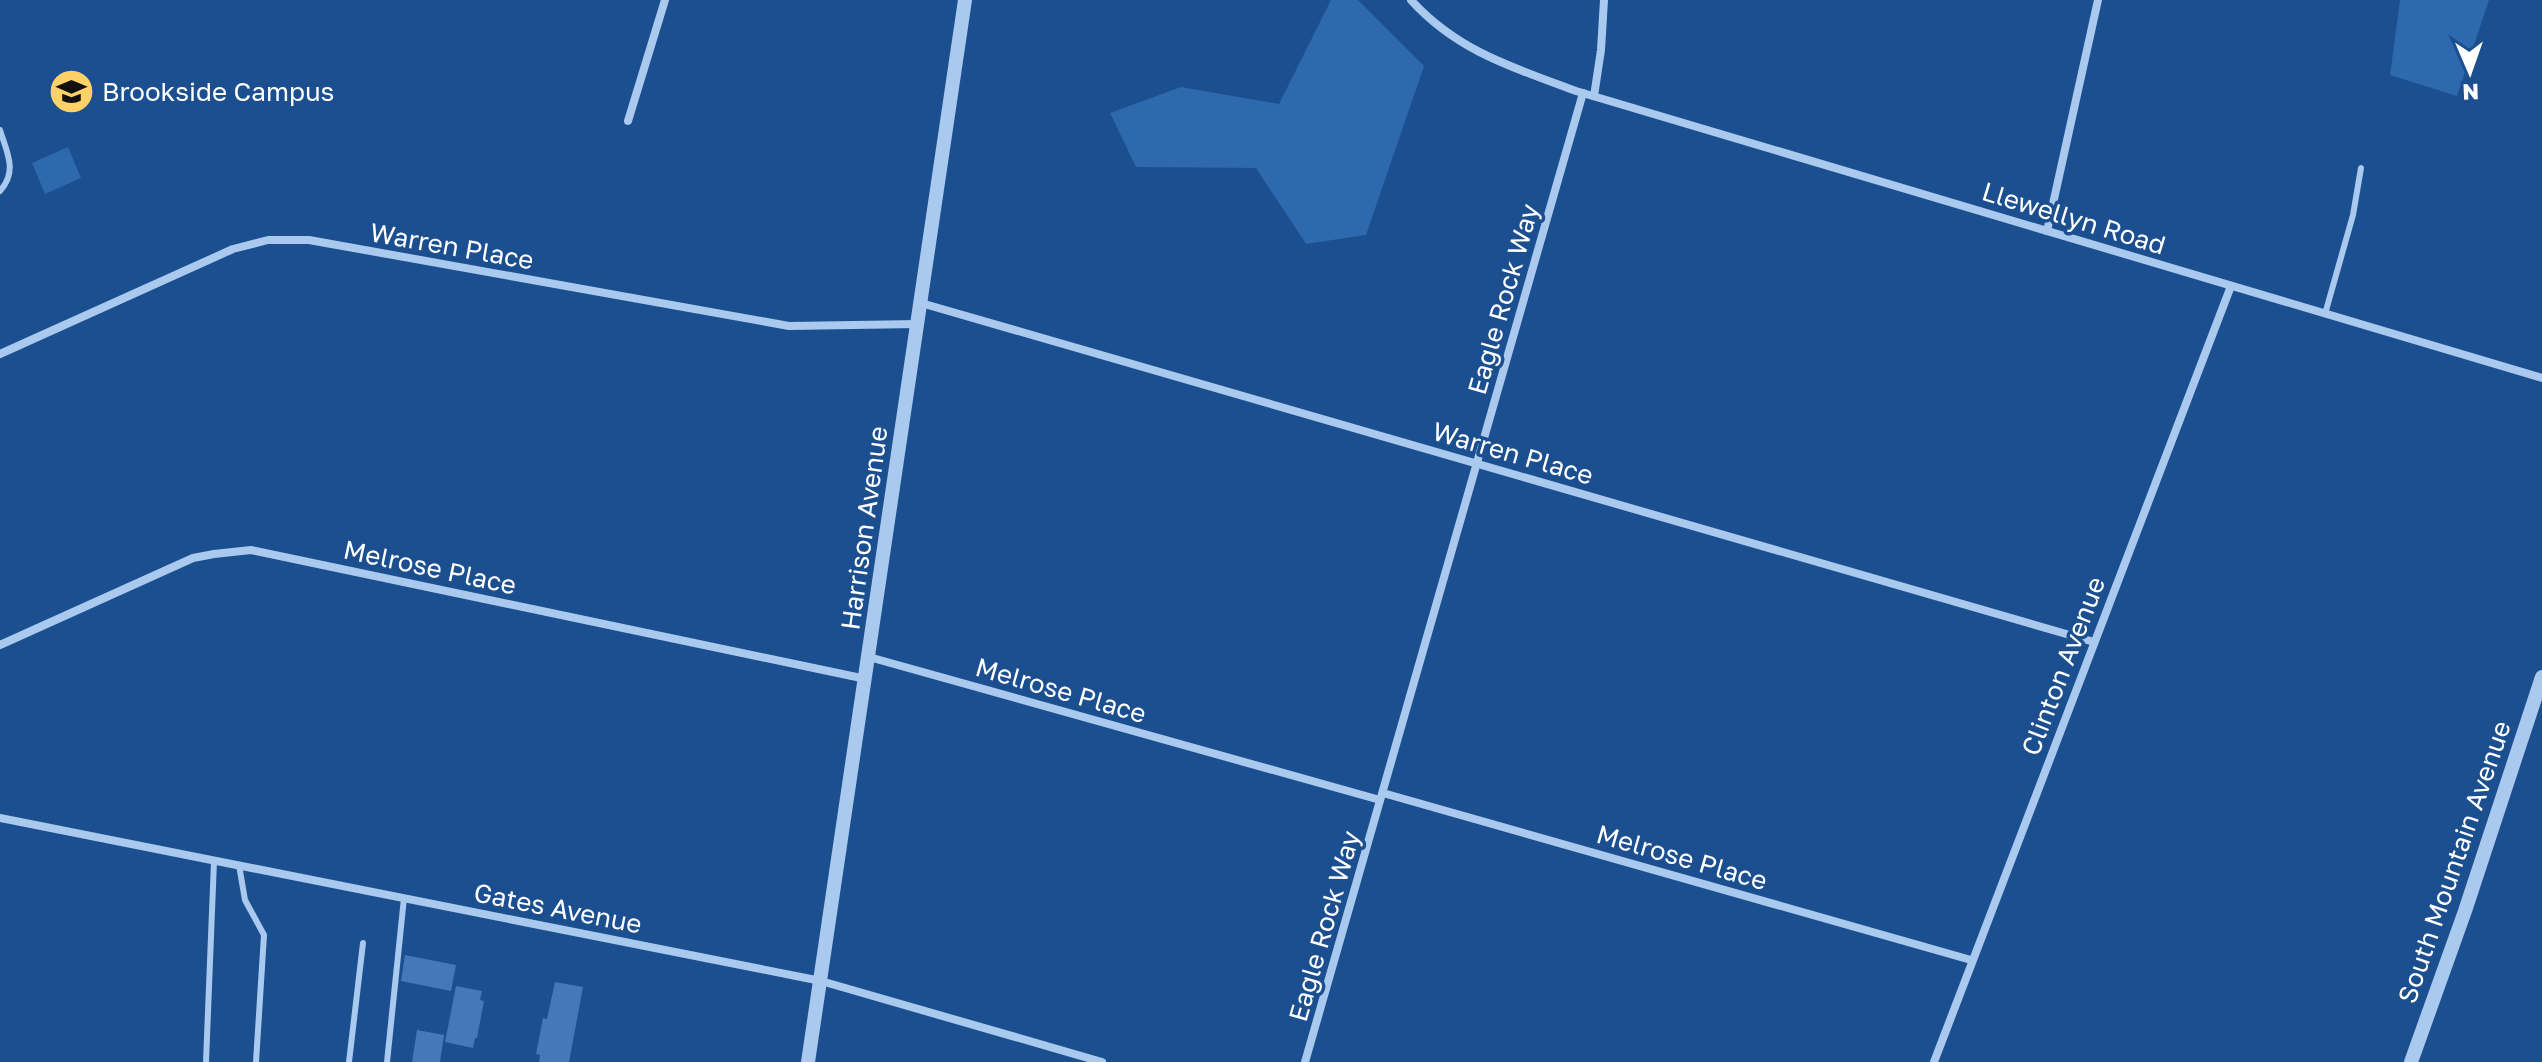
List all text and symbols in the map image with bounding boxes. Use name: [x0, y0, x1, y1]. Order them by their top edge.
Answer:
north arrow: [2430, 32, 2510, 112]
school or university icon: Brookside Campus: [47, 67, 95, 115]
place label: Brookside Campus: [102, 76, 334, 107]
text: N: [2462, 79, 2480, 106]
street label: Llewellyn Road: [1979, 175, 2169, 261]
street label: Eagle Rock Way: [1461, 200, 1545, 398]
street label: Warren Place: [368, 216, 536, 276]
street label: Warren Place: [1429, 415, 1597, 491]
street label: Harrison Avenue: [834, 424, 894, 632]
street label: Melrose Place: [341, 534, 519, 600]
street label: Clinton Avenue: [2015, 572, 2111, 760]
street label: Melrose Place: [972, 651, 1150, 729]
street label: South Mountain Avenue: [2391, 717, 2517, 1007]
street label: Melrose Place: [1593, 818, 1771, 896]
street label: Eagle Rock Way: [1282, 827, 1366, 1025]
street label: Gates Avenue: [471, 877, 645, 939]

